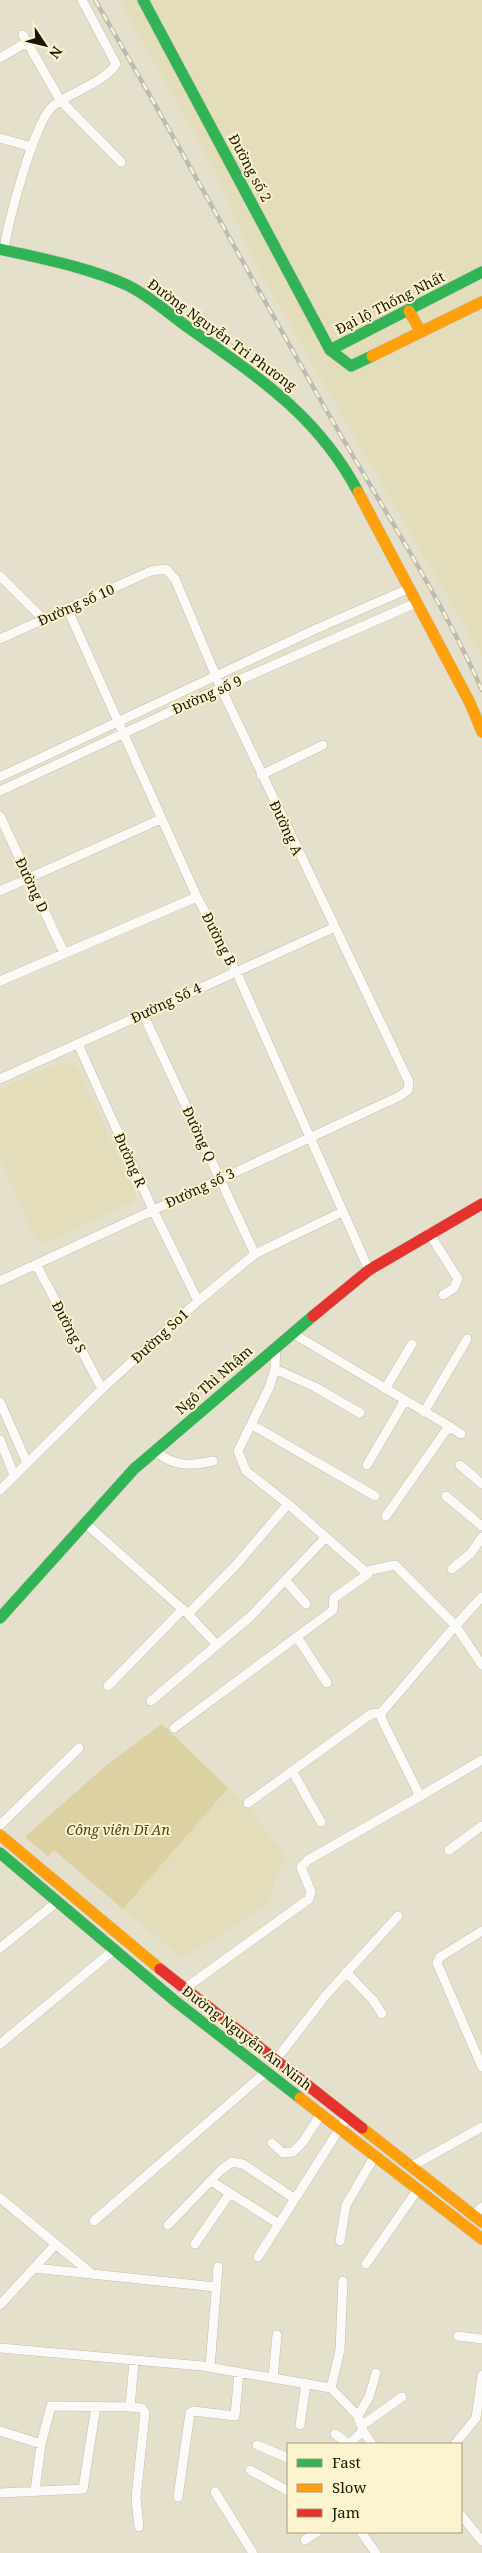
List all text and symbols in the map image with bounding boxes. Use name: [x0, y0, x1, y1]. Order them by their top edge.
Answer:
north arrow: [20, 20, 70, 70]
text: N: [45, 43, 67, 63]
street label: Đường số 2: [225, 130, 276, 205]
street label: Đại lộ Thống Nhất: [332, 267, 448, 338]
street label: Đường Nguyễn Tri Phương: [144, 274, 301, 395]
street label: Đường số 10: [34, 579, 117, 630]
street label: Đường số 9: [169, 671, 245, 718]
street label: Đường A: [265, 797, 307, 858]
street label: Đường D: [11, 854, 53, 915]
street label: Đường B: [198, 909, 241, 969]
street label: Đường Số 4: [127, 978, 204, 1027]
street label: Đường Q: [178, 1103, 221, 1165]
street label: Đường R: [110, 1130, 151, 1191]
street label: Đường số 3: [162, 1163, 238, 1212]
street label: Đường S: [48, 1297, 91, 1356]
street label: Đường So1: [127, 1304, 193, 1367]
street label: Ngô Thì Nhậm: [171, 1341, 256, 1418]
park label: Công viên Dĩ An: [66, 1820, 170, 1839]
street label: Đường Nguyễn An Ninh: [179, 1981, 316, 2094]
legend: [287, 2443, 462, 2533]
text: Fast: [332, 2452, 361, 2472]
text: Slow: [332, 2477, 366, 2497]
text: Jam: [331, 2502, 360, 2522]

